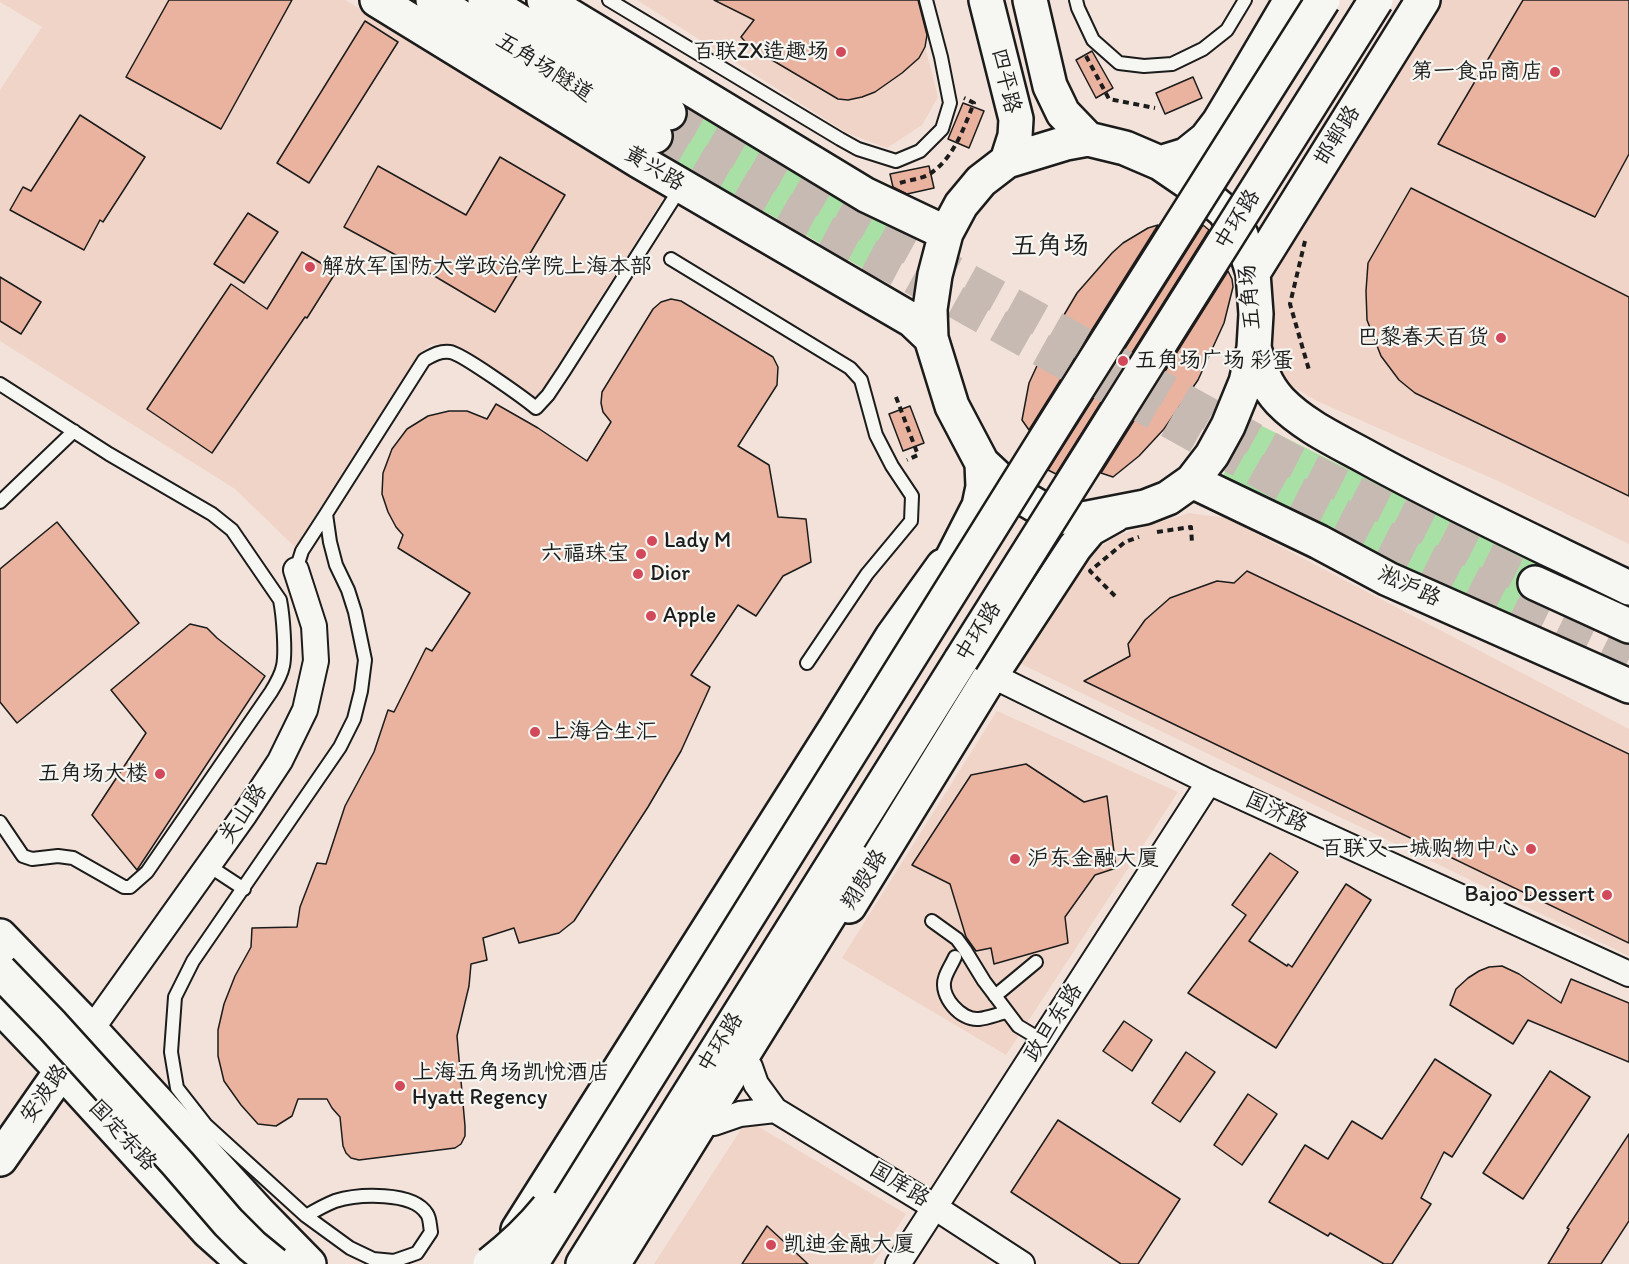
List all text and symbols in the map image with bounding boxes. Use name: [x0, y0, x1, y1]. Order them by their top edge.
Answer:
street label: 五角场隧道: [490, 28, 598, 108]
place label: 百联ZX造趣场: [693, 39, 829, 65]
marker: 百联ZX造趣场: [834, 45, 848, 59]
street label: 四平路: [985, 46, 1025, 116]
place label: 第一食品商店: [1411, 59, 1543, 85]
marker: 第一食品商店: [1548, 65, 1562, 79]
street label: 邯郸路: [1309, 101, 1367, 171]
street label: 黄兴路: [619, 141, 689, 197]
street label: 中环路: [1209, 185, 1267, 255]
district label: 五角场: [1011, 231, 1089, 263]
place label: 解放军国防大学政治学院上海本部: [322, 254, 652, 280]
marker: 解放军国防大学政治学院上海本部: [303, 260, 317, 274]
street label: 五角场: [1235, 263, 1267, 331]
place label: 巴黎春天百货: [1357, 325, 1489, 351]
marker: 巴黎春天百货: [1494, 331, 1508, 345]
place label: 五角场广场 彩蛋: [1135, 348, 1294, 374]
marker: 五角场广场 彩蛋: [1116, 354, 1130, 368]
place label: Lady M: [664, 528, 731, 554]
marker: Lady M: [645, 534, 659, 548]
place label: 六福珠宝: [541, 541, 629, 567]
marker: 六福珠宝: [634, 547, 648, 561]
place label: Dior: [650, 561, 690, 587]
street label: 淞沪路: [1374, 561, 1444, 613]
marker: Dior: [631, 567, 645, 581]
street label: 中环路: [950, 597, 1008, 667]
place label: Apple: [663, 603, 716, 629]
marker: Apple: [644, 609, 658, 623]
place label: 上海合生汇: [547, 719, 657, 745]
marker: 上海合生汇: [528, 725, 542, 739]
place label: 五角场大楼: [38, 761, 148, 787]
marker: 五角场大楼: [153, 767, 167, 781]
street label: 关山路: [215, 779, 273, 849]
street label: 国济路: [1241, 787, 1311, 839]
place label: 百联又一城购物中心: [1321, 836, 1519, 862]
marker: 百联又一城购物中心: [1524, 842, 1538, 856]
street label: 翔殷路: [836, 845, 894, 915]
place label: 沪东金融大厦: [1027, 846, 1159, 872]
marker: 沪东金融大厦: [1008, 852, 1022, 866]
place label: Bajoo Dessert: [1464, 882, 1595, 908]
marker: Bajoo Dessert: [1600, 888, 1614, 902]
street label: 政旦东路: [1019, 979, 1089, 1067]
street label: 中环路: [692, 1008, 750, 1078]
street label: 安波路: [15, 1059, 75, 1129]
place label: 上海五角场凯悦酒店 Hyatt Regency: [412, 1060, 610, 1112]
marker: 上海五角场凯悦酒店 Hyatt Regency: [393, 1079, 407, 1093]
street label: 国定东路: [82, 1095, 162, 1177]
street label: 国庠路: [864, 1157, 934, 1213]
place label: 凯迪金融大厦: [783, 1232, 915, 1258]
marker: 凯迪金融大厦: [764, 1238, 778, 1252]

